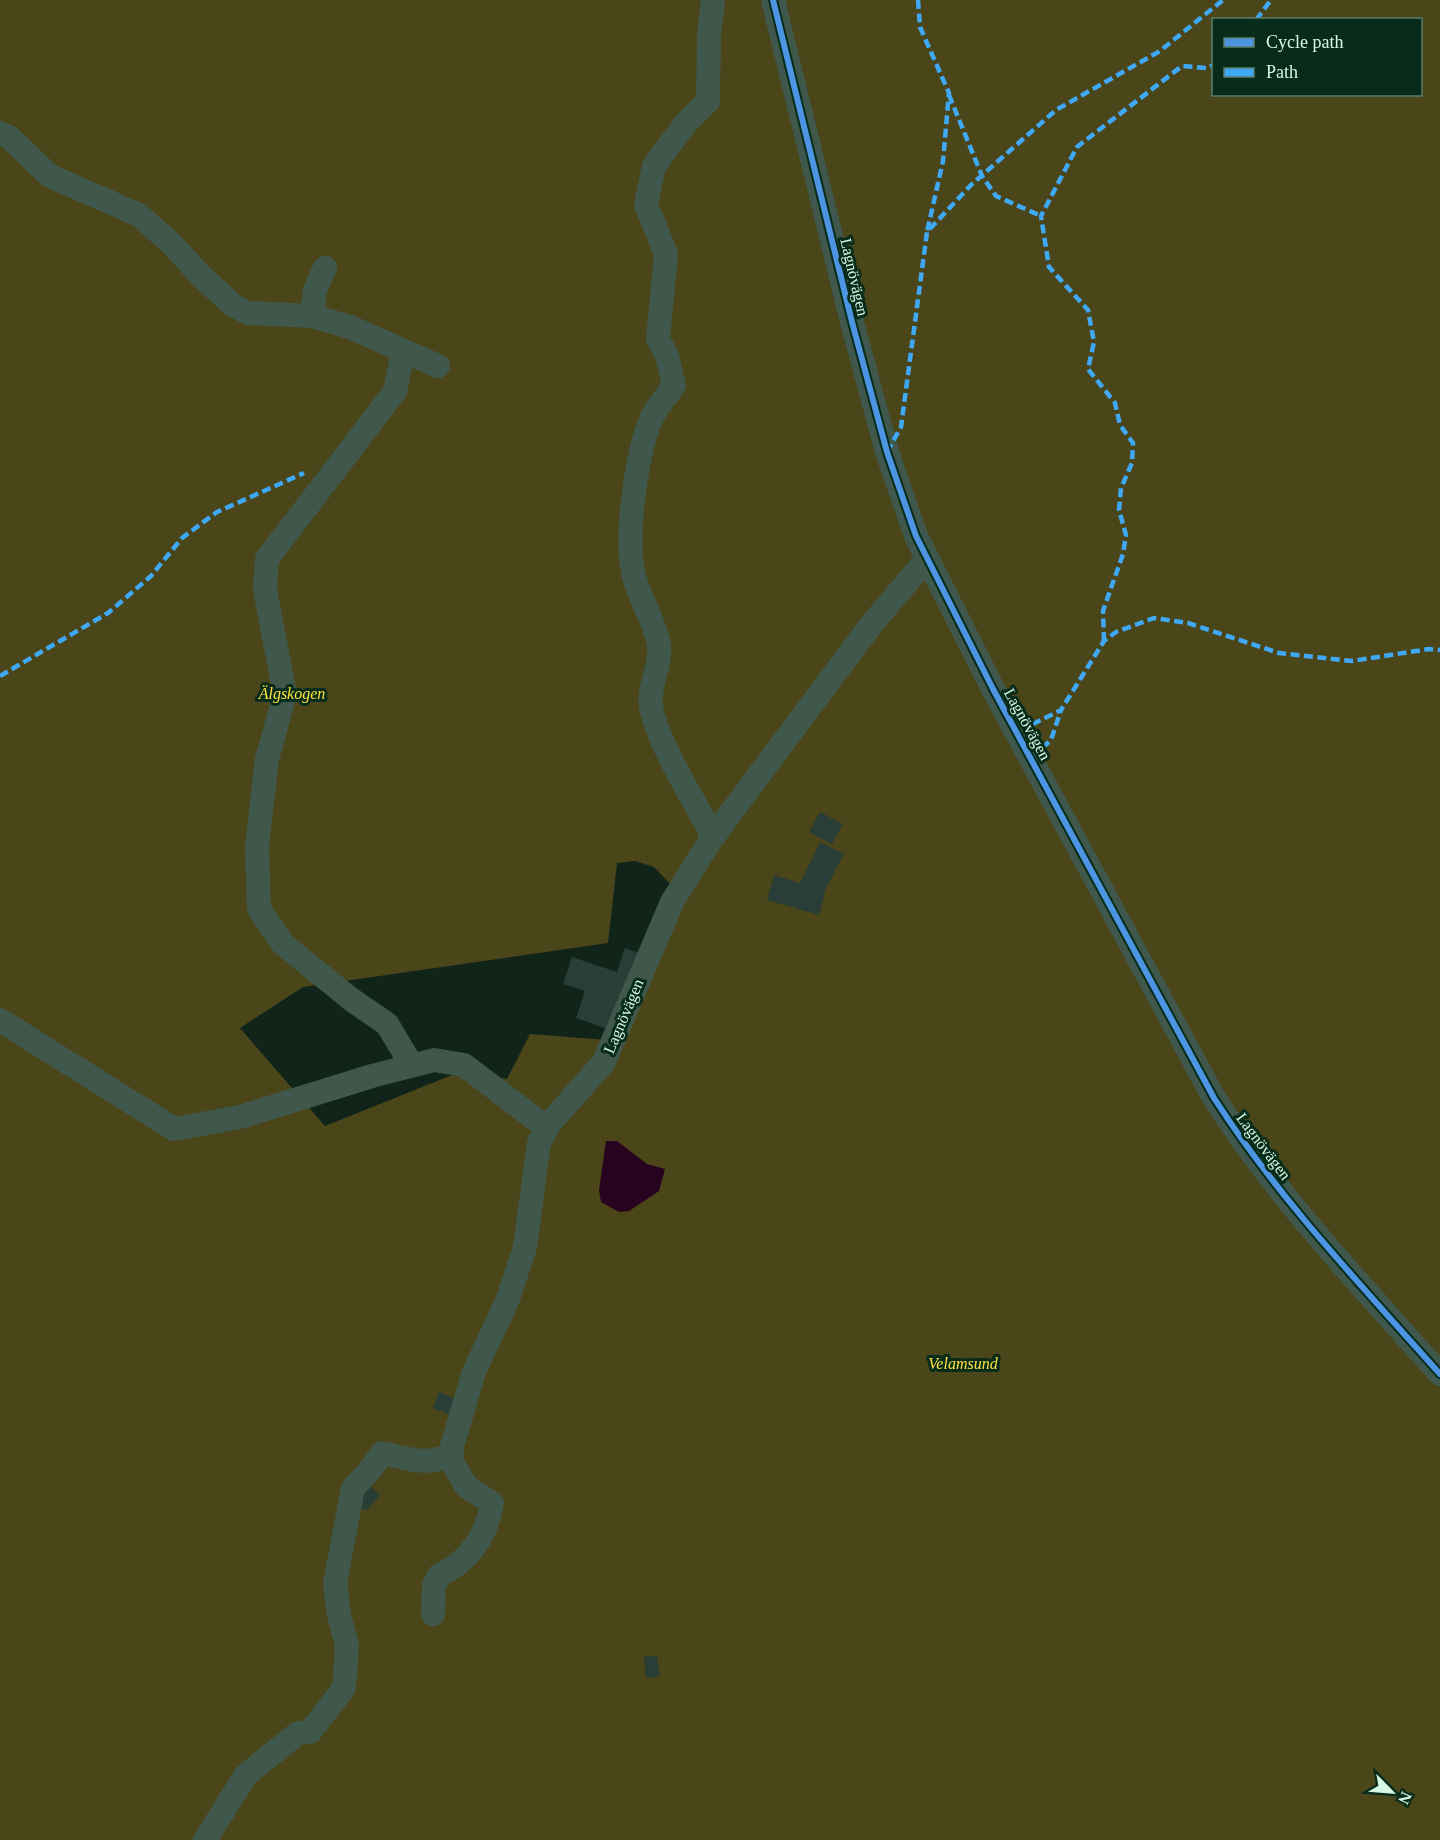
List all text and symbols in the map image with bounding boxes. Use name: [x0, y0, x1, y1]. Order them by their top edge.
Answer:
legend: [1212, 18, 1422, 96]
text: Cycle path: [1266, 32, 1343, 52]
text: Path: [1266, 62, 1298, 82]
street label: Lagnövägen: [836, 237, 872, 318]
park label: Älgskogen: [258, 685, 325, 703]
street label: Lagnövägen: [1000, 686, 1054, 763]
street label: Lagnövägen: [600, 976, 648, 1056]
street label: Lagnövägen: [1232, 1110, 1294, 1184]
park label: Velamsund: [928, 1355, 999, 1372]
north arrow: [1362, 1762, 1422, 1822]
text: N: [1395, 1789, 1415, 1807]

